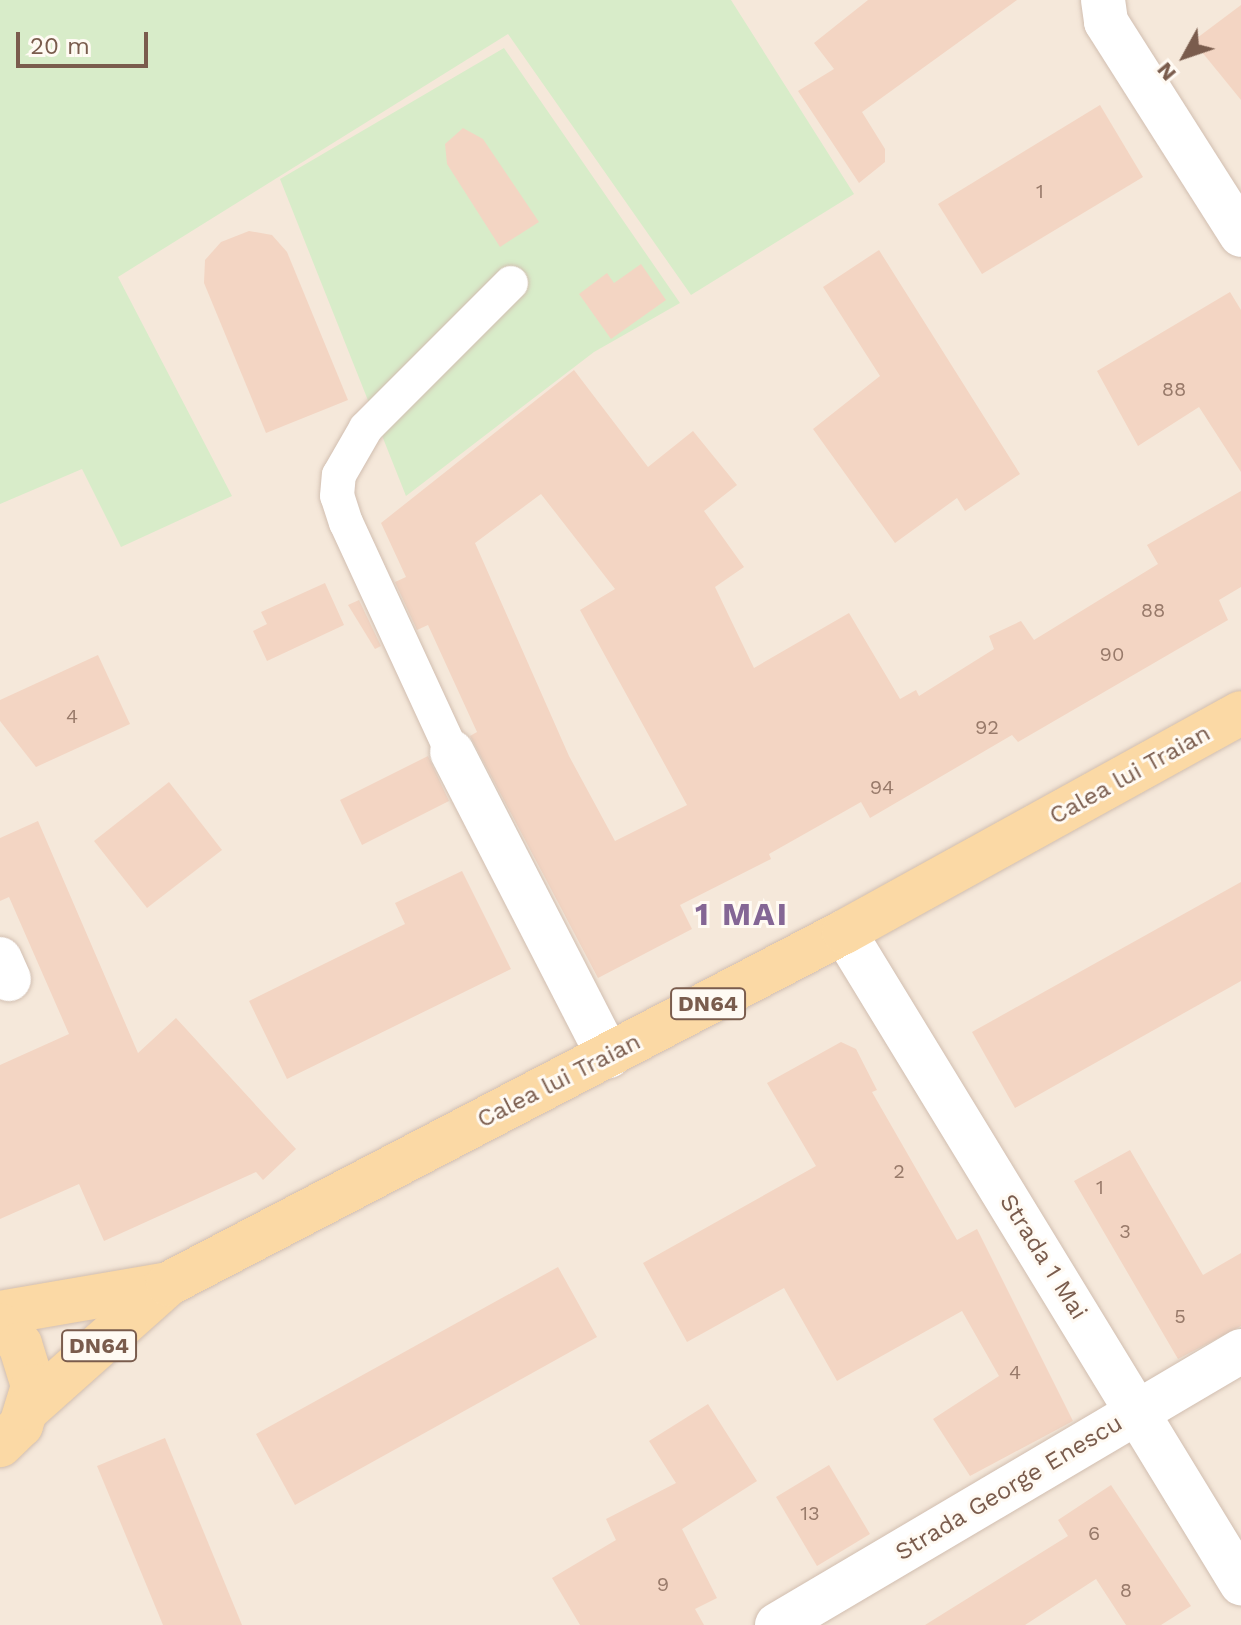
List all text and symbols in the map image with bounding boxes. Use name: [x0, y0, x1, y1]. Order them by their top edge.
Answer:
scale bar: [20, 16, 152, 66]
north arrow: [1145, 16, 1225, 96]
text: 20 m: [30, 32, 90, 60]
text: N: [1151, 57, 1181, 86]
house number: 1: [1036, 179, 1044, 203]
house number: 88: [1162, 377, 1186, 401]
house number: 88: [1141, 598, 1165, 622]
house number: 90: [1100, 642, 1124, 666]
house number: 4: [66, 704, 78, 728]
house number: 92: [975, 715, 999, 739]
street label: Calea lui Traian: [1044, 719, 1216, 831]
house number: 94: [870, 775, 894, 799]
district label: 1 MAI: [695, 895, 789, 933]
road number: DN64: [670, 986, 746, 1022]
street label: Calea lui Traian: [472, 1027, 646, 1135]
house number: 2: [893, 1159, 905, 1183]
house number: 1: [1096, 1175, 1104, 1199]
street label: Strada 1 Mai: [993, 1189, 1093, 1325]
house number: 3: [1119, 1219, 1131, 1243]
house number: 5: [1174, 1304, 1186, 1328]
road number: DN64: [61, 1328, 137, 1364]
house number: 4: [1009, 1360, 1021, 1384]
street label: Strada George Enescu: [890, 1409, 1128, 1567]
house number: 13: [800, 1501, 820, 1525]
house number: 6: [1088, 1521, 1100, 1545]
house number: 9: [657, 1572, 669, 1596]
house number: 8: [1120, 1578, 1132, 1602]

